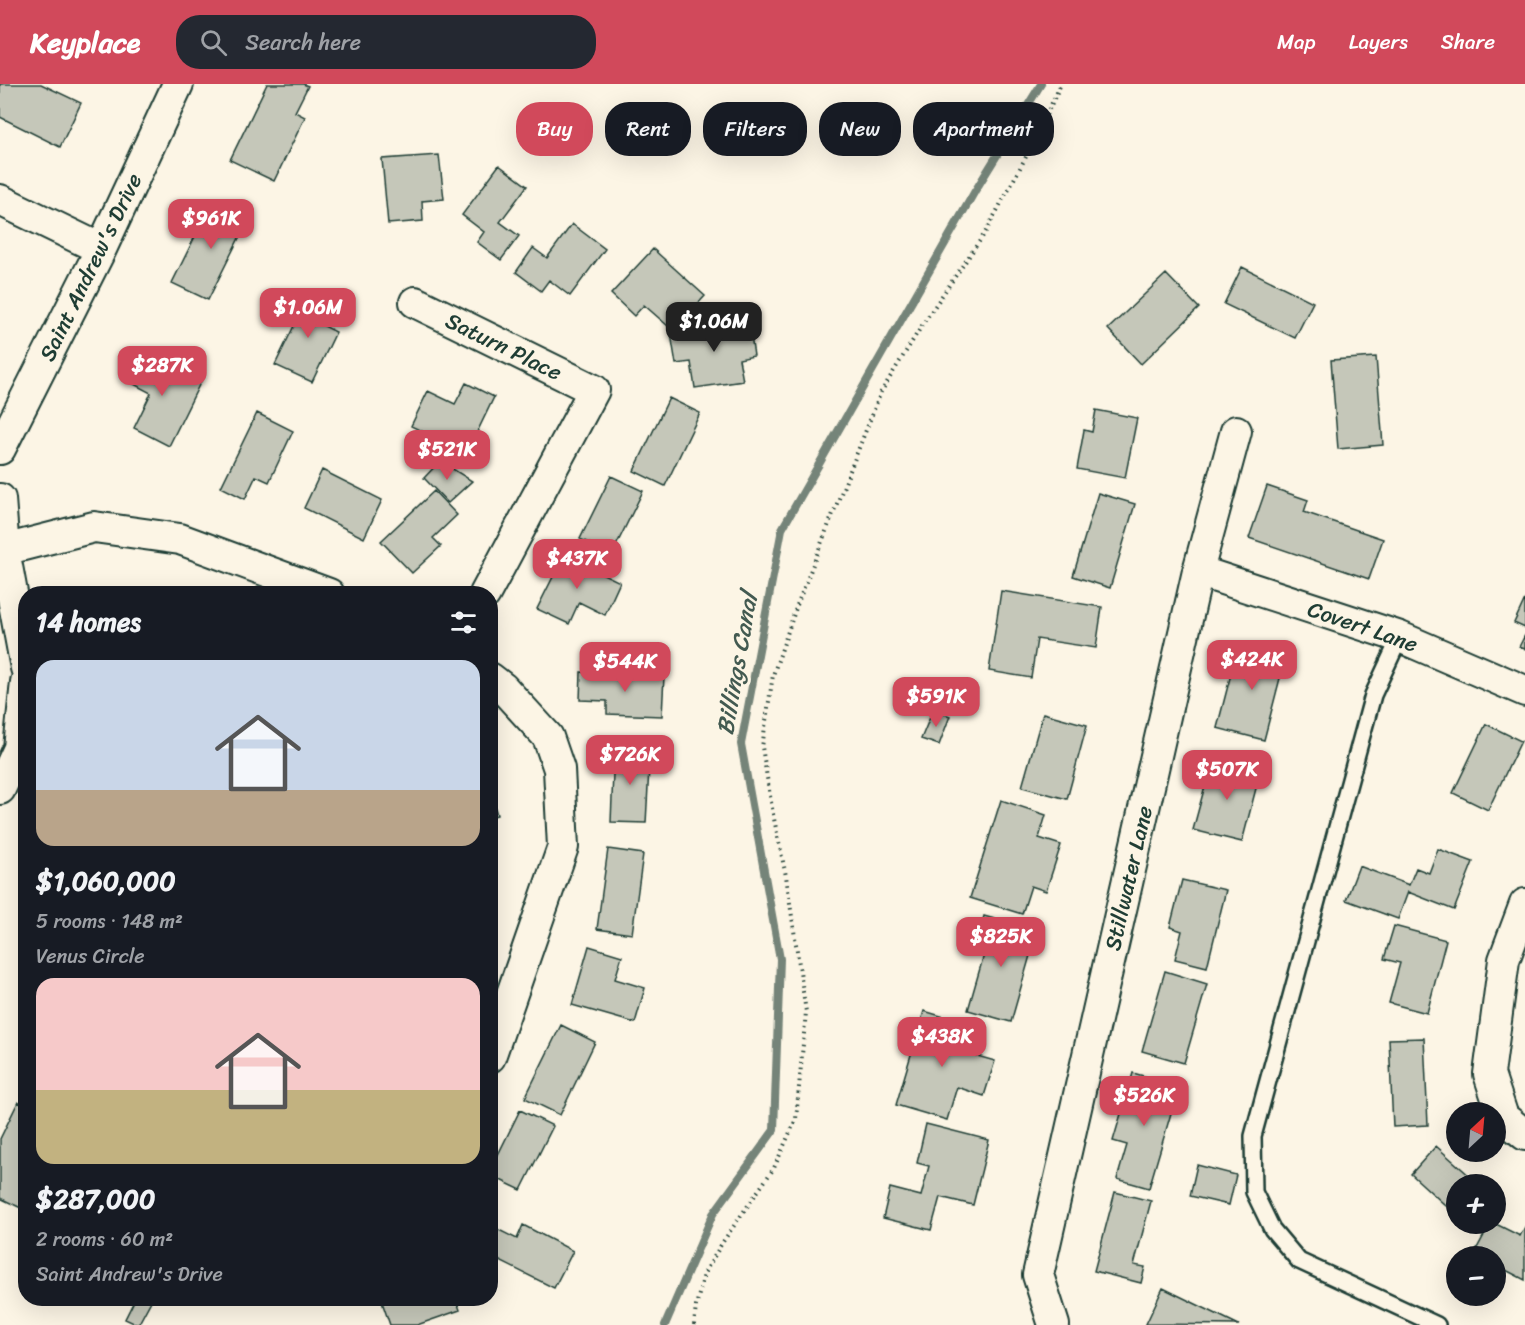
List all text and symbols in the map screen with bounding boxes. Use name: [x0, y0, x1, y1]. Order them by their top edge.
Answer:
search box: [176, 15, 596, 69]
text: Keyplace: [30, 18, 140, 67]
text: Search here: [245, 23, 361, 62]
text: Map: [1277, 23, 1316, 61]
text: Layers: [1349, 23, 1408, 61]
text: Share: [1441, 23, 1495, 61]
icon: search: [197, 26, 230, 59]
chip: Buy: [516, 102, 593, 156]
chip: Rent: [605, 102, 691, 156]
chip: Filters: [703, 102, 807, 156]
chip: New: [819, 102, 901, 156]
chip: Apartment: [913, 102, 1054, 156]
street label: Saint Andrew's Drive: [28, 166, 153, 368]
pin: $961K: [169, 199, 253, 250]
text: $961K: [182, 201, 240, 236]
pin: $1.06M: [259, 288, 357, 339]
text: $1.06M: [274, 290, 342, 325]
street label: Saturn Place: [439, 301, 569, 392]
pin: $1.06M: [665, 302, 763, 353]
text: $1.06M: [680, 304, 748, 339]
pin: $287K: [120, 346, 204, 397]
text: $287K: [132, 348, 192, 383]
pin: $521K: [405, 430, 489, 481]
text: $521K: [418, 432, 476, 467]
pin: $437K: [535, 539, 619, 590]
text: $437K: [547, 541, 607, 576]
water label: Billings Canal: [704, 585, 771, 738]
street label: Covert Lane: [1302, 589, 1423, 664]
text: 14 homes: [36, 599, 141, 645]
icon: filters: [447, 606, 480, 639]
pin: $424K: [1210, 640, 1294, 691]
pin: $544K: [583, 642, 667, 693]
text: $424K: [1221, 642, 1283, 677]
text: $544K: [594, 644, 656, 679]
pin: $591K: [894, 677, 978, 728]
text: $591K: [907, 679, 965, 714]
icon: home: [204, 699, 312, 807]
pin: $726K: [588, 735, 672, 786]
text: $726K: [600, 737, 660, 772]
pin: $507K: [1185, 750, 1269, 801]
text: $507K: [1196, 752, 1258, 787]
street label: Stillwater Lane: [1093, 802, 1164, 954]
text: $1,060,000: [36, 858, 176, 904]
text: 5 rooms · 148 m²: [36, 904, 183, 939]
pin: $825K: [959, 917, 1043, 968]
text: $825K: [970, 919, 1032, 954]
text: Venus Circle: [36, 939, 145, 974]
icon: home: [204, 1017, 312, 1125]
pin: $438K: [900, 1017, 984, 1068]
text: $438K: [911, 1019, 973, 1054]
pin: $526K: [1102, 1076, 1186, 1127]
text: $526K: [1114, 1078, 1174, 1113]
north arrow: [1446, 1102, 1506, 1162]
map controls: [1446, 1102, 1506, 1306]
button: +: [1446, 1174, 1506, 1234]
text: $287,000: [36, 1176, 155, 1222]
text: 2 rooms · 60 m²: [36, 1222, 173, 1257]
button: −: [1446, 1246, 1506, 1306]
text: Saint Andrew's Drive: [36, 1257, 223, 1292]

